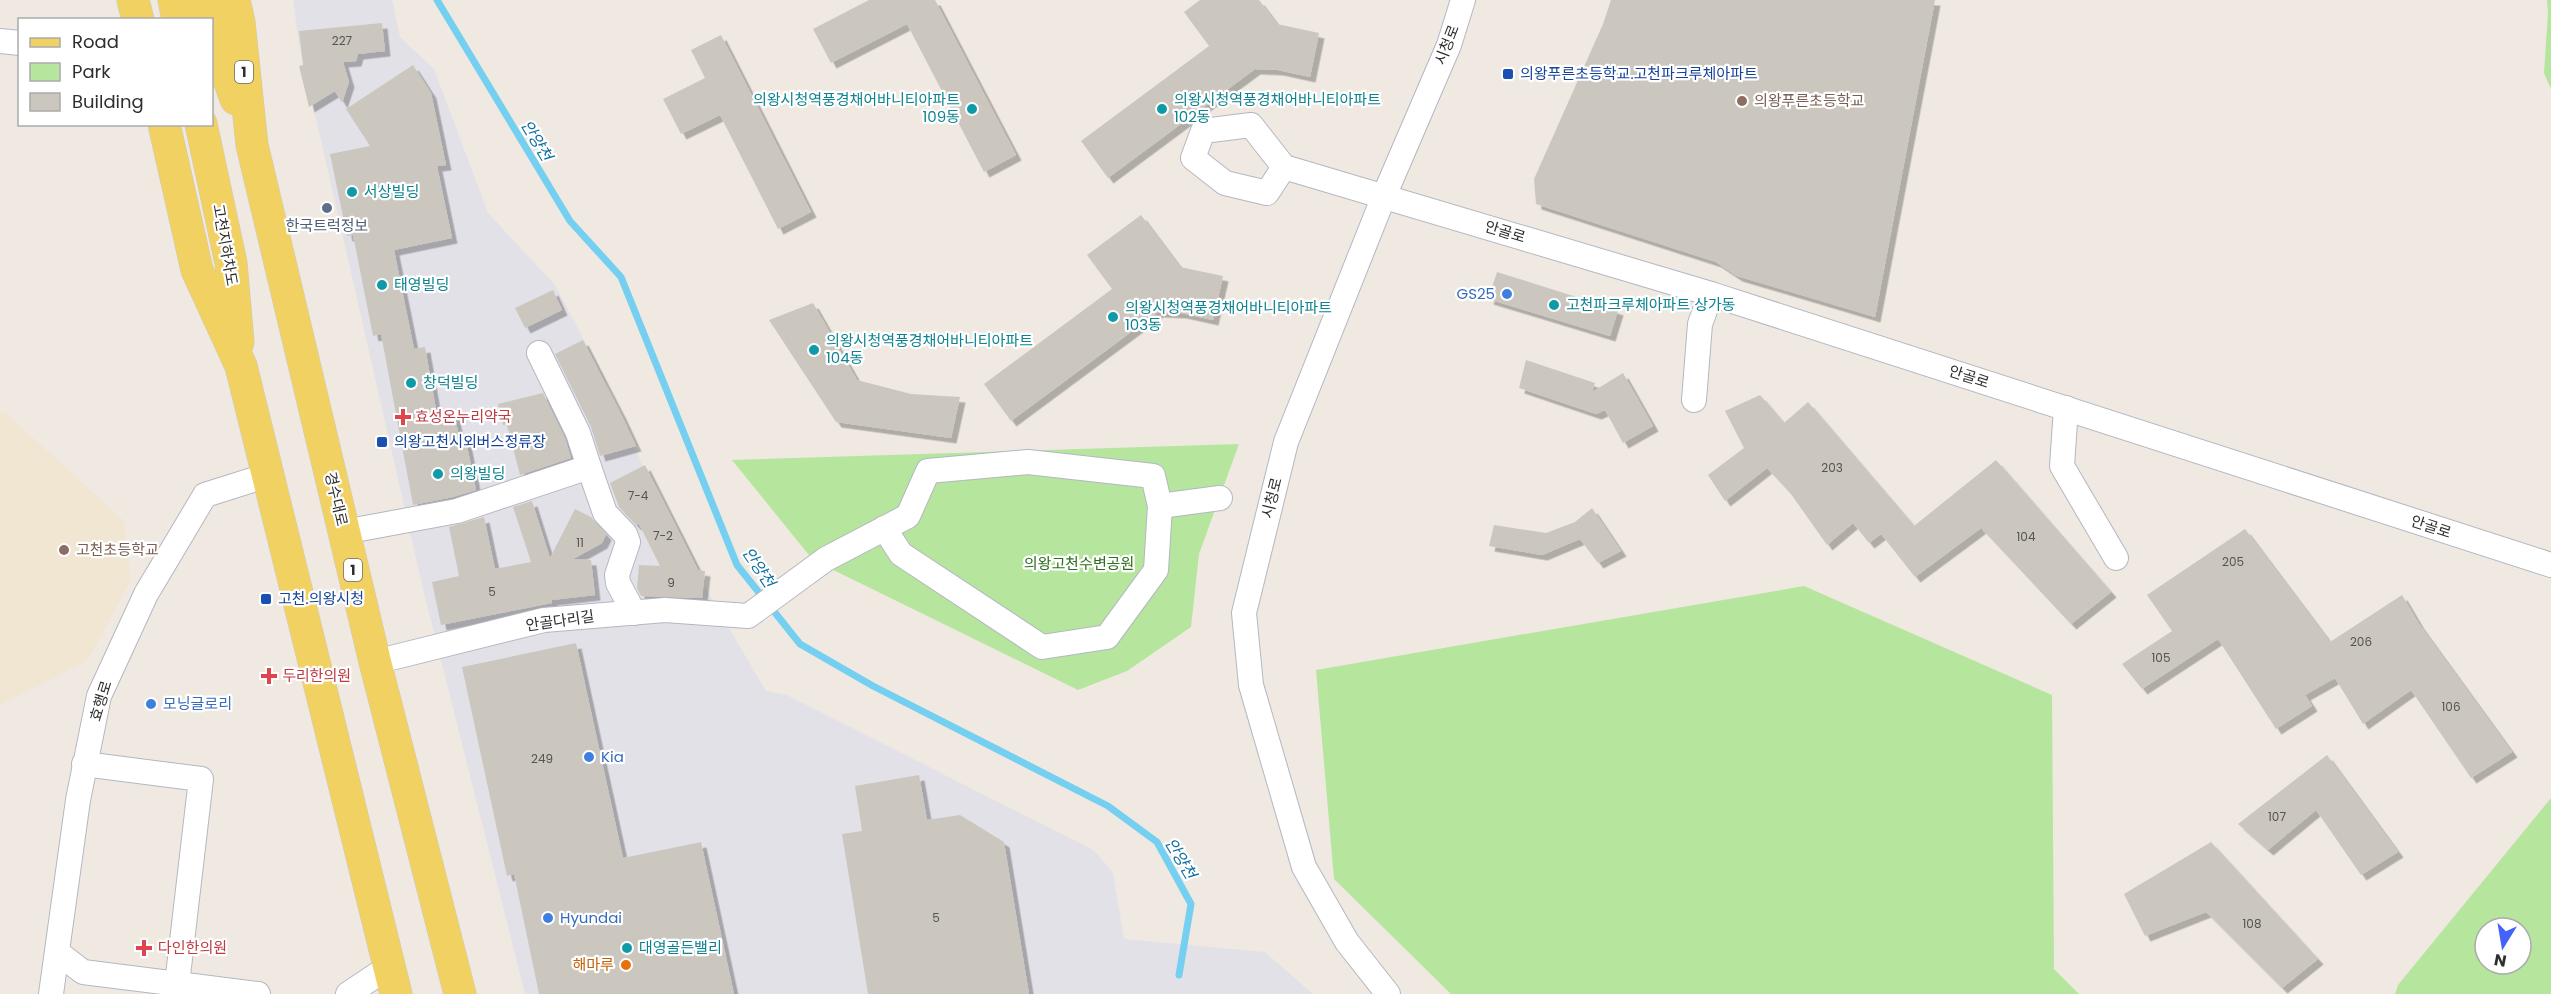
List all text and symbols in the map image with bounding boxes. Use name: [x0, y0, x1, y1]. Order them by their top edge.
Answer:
legend: [18, 18, 213, 126]
street label: 시청로: [1429, 22, 1464, 68]
text: Road: [72, 29, 119, 54]
house number: 227: [332, 32, 353, 49]
text: Park: [72, 59, 111, 84]
road number: 1: [235, 61, 253, 83]
place label: 의왕푸른초등학교.고천파크루체아파트: [1520, 63, 1758, 84]
marker: 의왕푸른초등학교.고천파크루체아파트: [1501, 67, 1515, 81]
text: Building: [72, 89, 144, 114]
place label: 의왕시청역풍경채어바니티아파트 109동: [753, 89, 960, 127]
place label: 의왕시청역풍경채어바니티아파트 102동: [1174, 89, 1381, 127]
place label: 의왕푸른초등학교: [1754, 90, 1864, 111]
marker: 의왕푸른초등학교: [1735, 94, 1749, 108]
marker: 의왕시청역풍경채어바니티아파트 109동: [965, 102, 979, 116]
marker: 의왕시청역풍경채어바니티아파트 102동: [1155, 102, 1169, 116]
water label: 안양천: [515, 115, 559, 167]
place label: 서상빌딩: [364, 181, 419, 202]
marker: 서상빌딩: [345, 185, 359, 199]
marker: 한국트럭정보: [320, 201, 334, 215]
street label: 고천지하차도: [208, 202, 243, 288]
place label: 한국트럭정보: [286, 215, 368, 236]
street label: 안골로: [1482, 215, 1528, 248]
place label: 태영빌딩: [394, 274, 449, 295]
marker: 태영빌딩: [375, 278, 389, 292]
place label: GS25: [1456, 283, 1495, 304]
marker: GS25: [1500, 287, 1514, 301]
place label: 고천파크루체아파트 상가동: [1566, 294, 1736, 315]
place label: 의왕시청역풍경채어바니티아파트 103동: [1125, 297, 1332, 335]
marker: 고천파크루체아파트 상가동: [1547, 298, 1561, 312]
marker: 의왕시청역풍경채어바니티아파트 103동: [1106, 310, 1120, 324]
place label: 의왕시청역풍경채어바니티아파트 104동: [826, 330, 1033, 368]
marker: 의왕시청역풍경채어바니티아파트 104동: [807, 343, 821, 357]
street label: 안골로: [1946, 360, 1992, 393]
place label: 창덕빌딩: [423, 372, 478, 393]
marker: 창덕빌딩: [404, 376, 418, 390]
place label: 효성온누리약국: [415, 406, 512, 427]
marker: 효성온누리약국: [396, 410, 410, 424]
place label: 의왕고천시외버스정류장: [394, 431, 546, 452]
marker: 의왕고천시외버스정류장: [375, 435, 389, 449]
house number: 203: [1821, 459, 1843, 476]
place label: 의왕빌딩: [450, 463, 505, 484]
marker: 의왕빌딩: [431, 467, 445, 481]
street label: 경수대로: [320, 470, 353, 528]
street label: 시청로: [1256, 475, 1287, 521]
house number: 7-4: [628, 487, 649, 504]
street label: 안골로: [2408, 510, 2454, 543]
house number: 7-2: [653, 527, 673, 544]
house number: 104: [2017, 528, 2036, 545]
house number: 11: [576, 534, 584, 551]
place label: 고천초등학교: [76, 539, 159, 560]
marker: 고천초등학교: [57, 543, 71, 557]
water label: 안양천: [737, 543, 782, 594]
park label: 의왕고천수변공원: [1024, 553, 1134, 574]
house number: 205: [2222, 553, 2244, 570]
road number: 1: [344, 559, 362, 581]
house number: 9: [667, 574, 675, 591]
house number: 5: [488, 583, 496, 600]
place label: 고천.의왕시청: [278, 588, 364, 609]
marker: 고천.의왕시청: [259, 592, 273, 606]
street label: 안골다리길: [524, 605, 596, 636]
house number: 206: [2350, 633, 2372, 650]
house number: 105: [2152, 649, 2170, 666]
place label: 두리한의원: [282, 665, 351, 686]
marker: 두리한의원: [260, 667, 278, 685]
street label: 효행로: [84, 678, 117, 724]
place label: 모닝글로리: [163, 693, 232, 714]
marker: 모닝글로리: [144, 697, 158, 711]
house number: 106: [2442, 698, 2461, 715]
place label: Kia: [601, 746, 624, 767]
house number: 249: [531, 750, 553, 767]
marker: Kia: [582, 750, 596, 764]
house number: 107: [2268, 808, 2286, 825]
water label: 안양천: [1159, 833, 1203, 885]
place label: Hyundai: [560, 907, 622, 928]
house number: 5: [932, 909, 940, 926]
marker: Hyundai: [541, 911, 555, 925]
house number: 108: [2243, 915, 2261, 932]
north arrow: [2473, 916, 2533, 976]
place label: 다인한의원: [158, 937, 227, 958]
place label: 대영골든밸리: [639, 937, 722, 958]
marker: 다인한의원: [135, 939, 153, 957]
marker: 대영골든밸리: [620, 941, 634, 955]
text: N: [2492, 948, 2508, 973]
place label: 해마루: [573, 954, 614, 975]
marker: 해마루: [619, 958, 633, 972]

